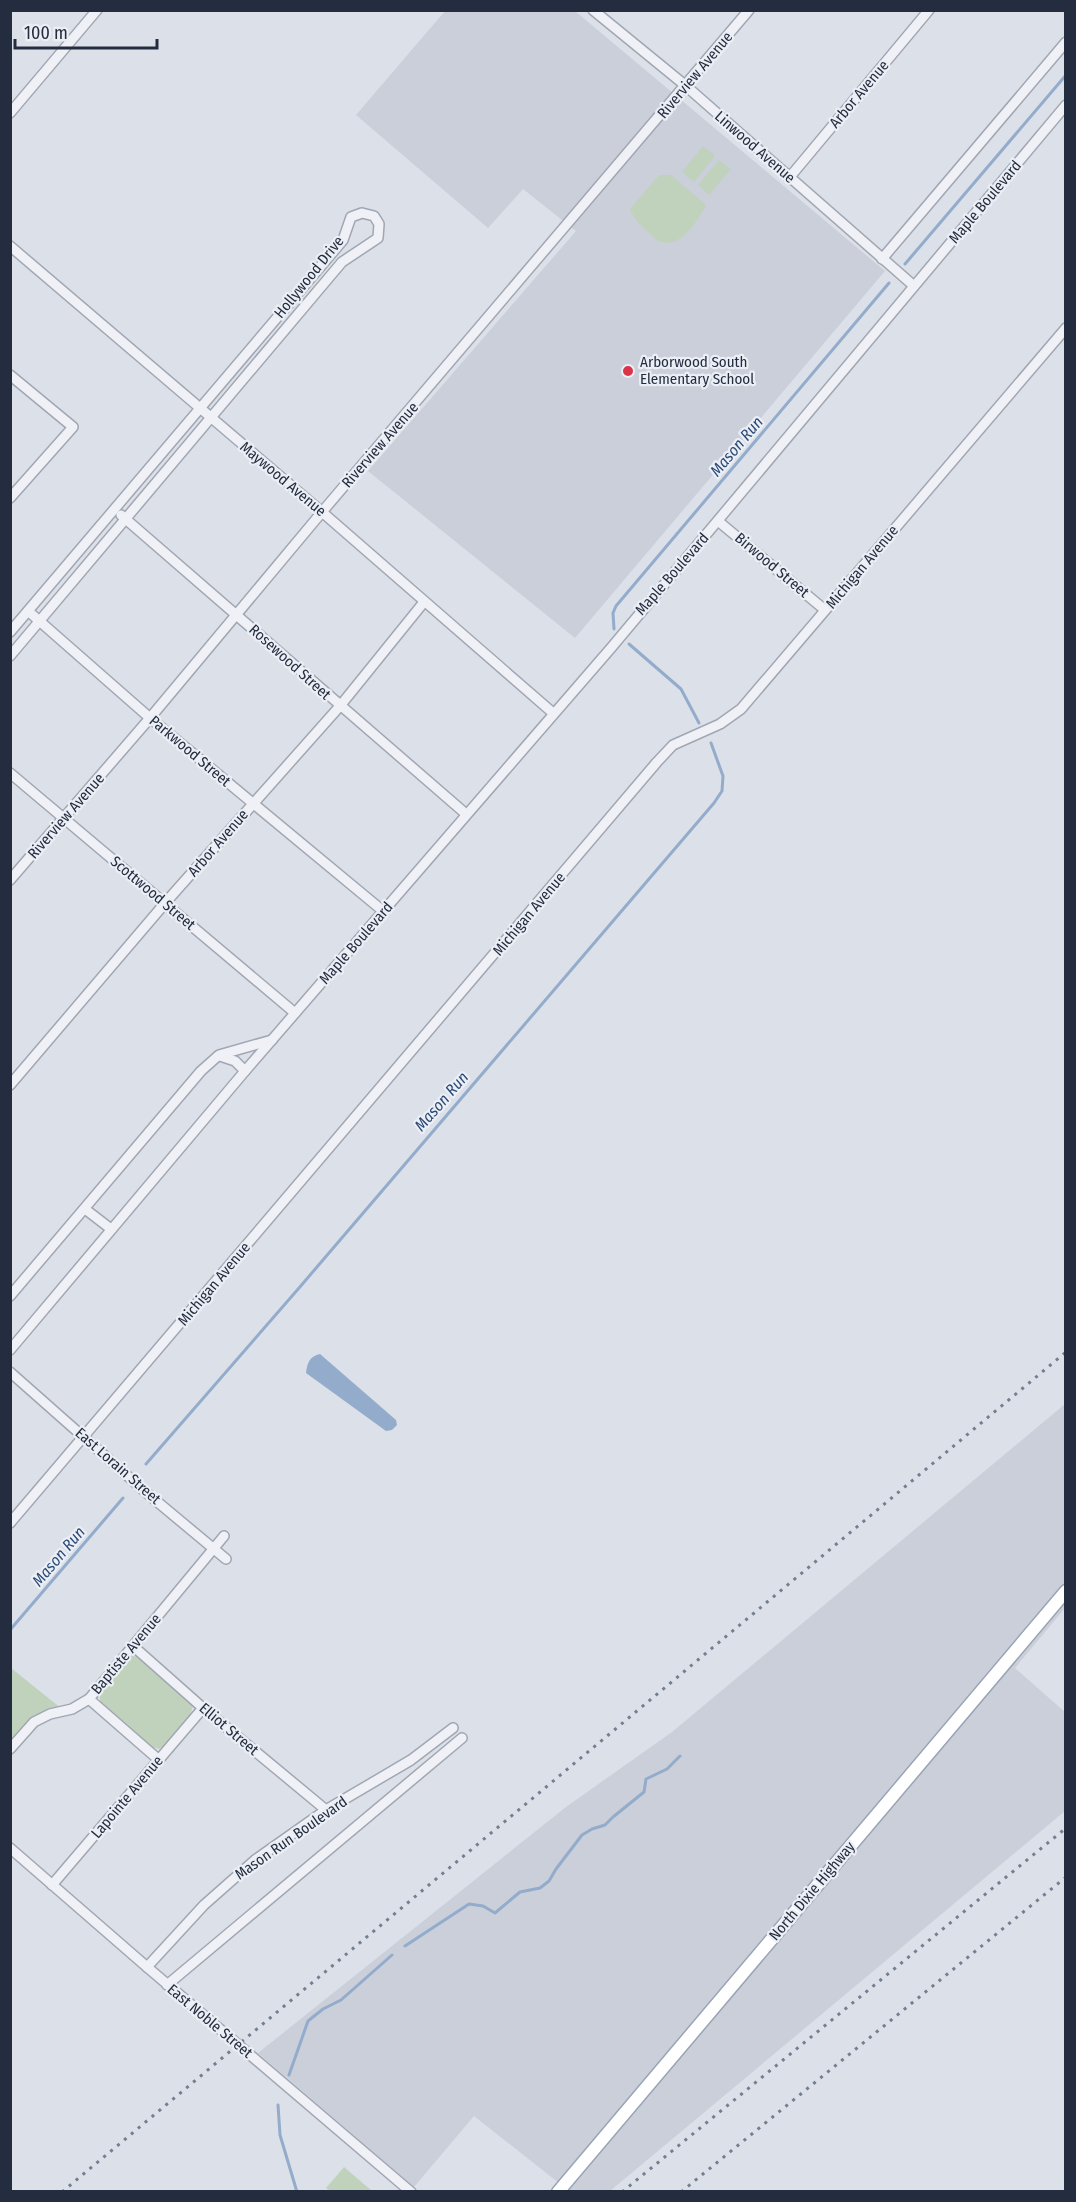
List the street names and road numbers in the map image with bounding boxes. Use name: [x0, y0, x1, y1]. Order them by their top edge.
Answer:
street label: Riverview Avenue: [654, 28, 736, 122]
street label: Arbor Avenue: [825, 56, 893, 132]
street label: Linwood Avenue: [711, 107, 799, 187]
street label: Maple Boulevard: [945, 157, 1025, 247]
street label: Hollywood Drive: [270, 232, 348, 322]
street label: Riverview Avenue: [338, 399, 422, 491]
street label: Maywood Avenue: [236, 438, 330, 520]
street label: Michigan Avenue: [822, 522, 902, 612]
street label: Maple Boulevard: [632, 529, 712, 619]
street label: Birwood Street: [731, 529, 813, 601]
street label: Rosewood Street: [245, 621, 335, 703]
street label: Parkwood Street: [146, 712, 234, 790]
street label: Riverview Avenue: [24, 770, 108, 862]
street label: Arbor Avenue: [184, 806, 252, 880]
street label: Scottwood Street: [107, 852, 199, 934]
street label: Michigan Avenue: [489, 869, 569, 959]
street label: Maple Boulevard: [316, 898, 396, 988]
street label: Michigan Avenue: [174, 1239, 254, 1329]
street label: East Lorain Street: [72, 1424, 164, 1508]
street label: Baptiste Avenue: [87, 1610, 165, 1698]
street label: Elliot Street: [196, 1699, 262, 1759]
street label: Lapointe Avenue: [87, 1752, 167, 1842]
street label: Mason Run Boulevard: [231, 1793, 351, 1883]
street label: North Dixie Highway: [765, 1838, 859, 1944]
street label: East Noble Street: [164, 1980, 256, 2062]

